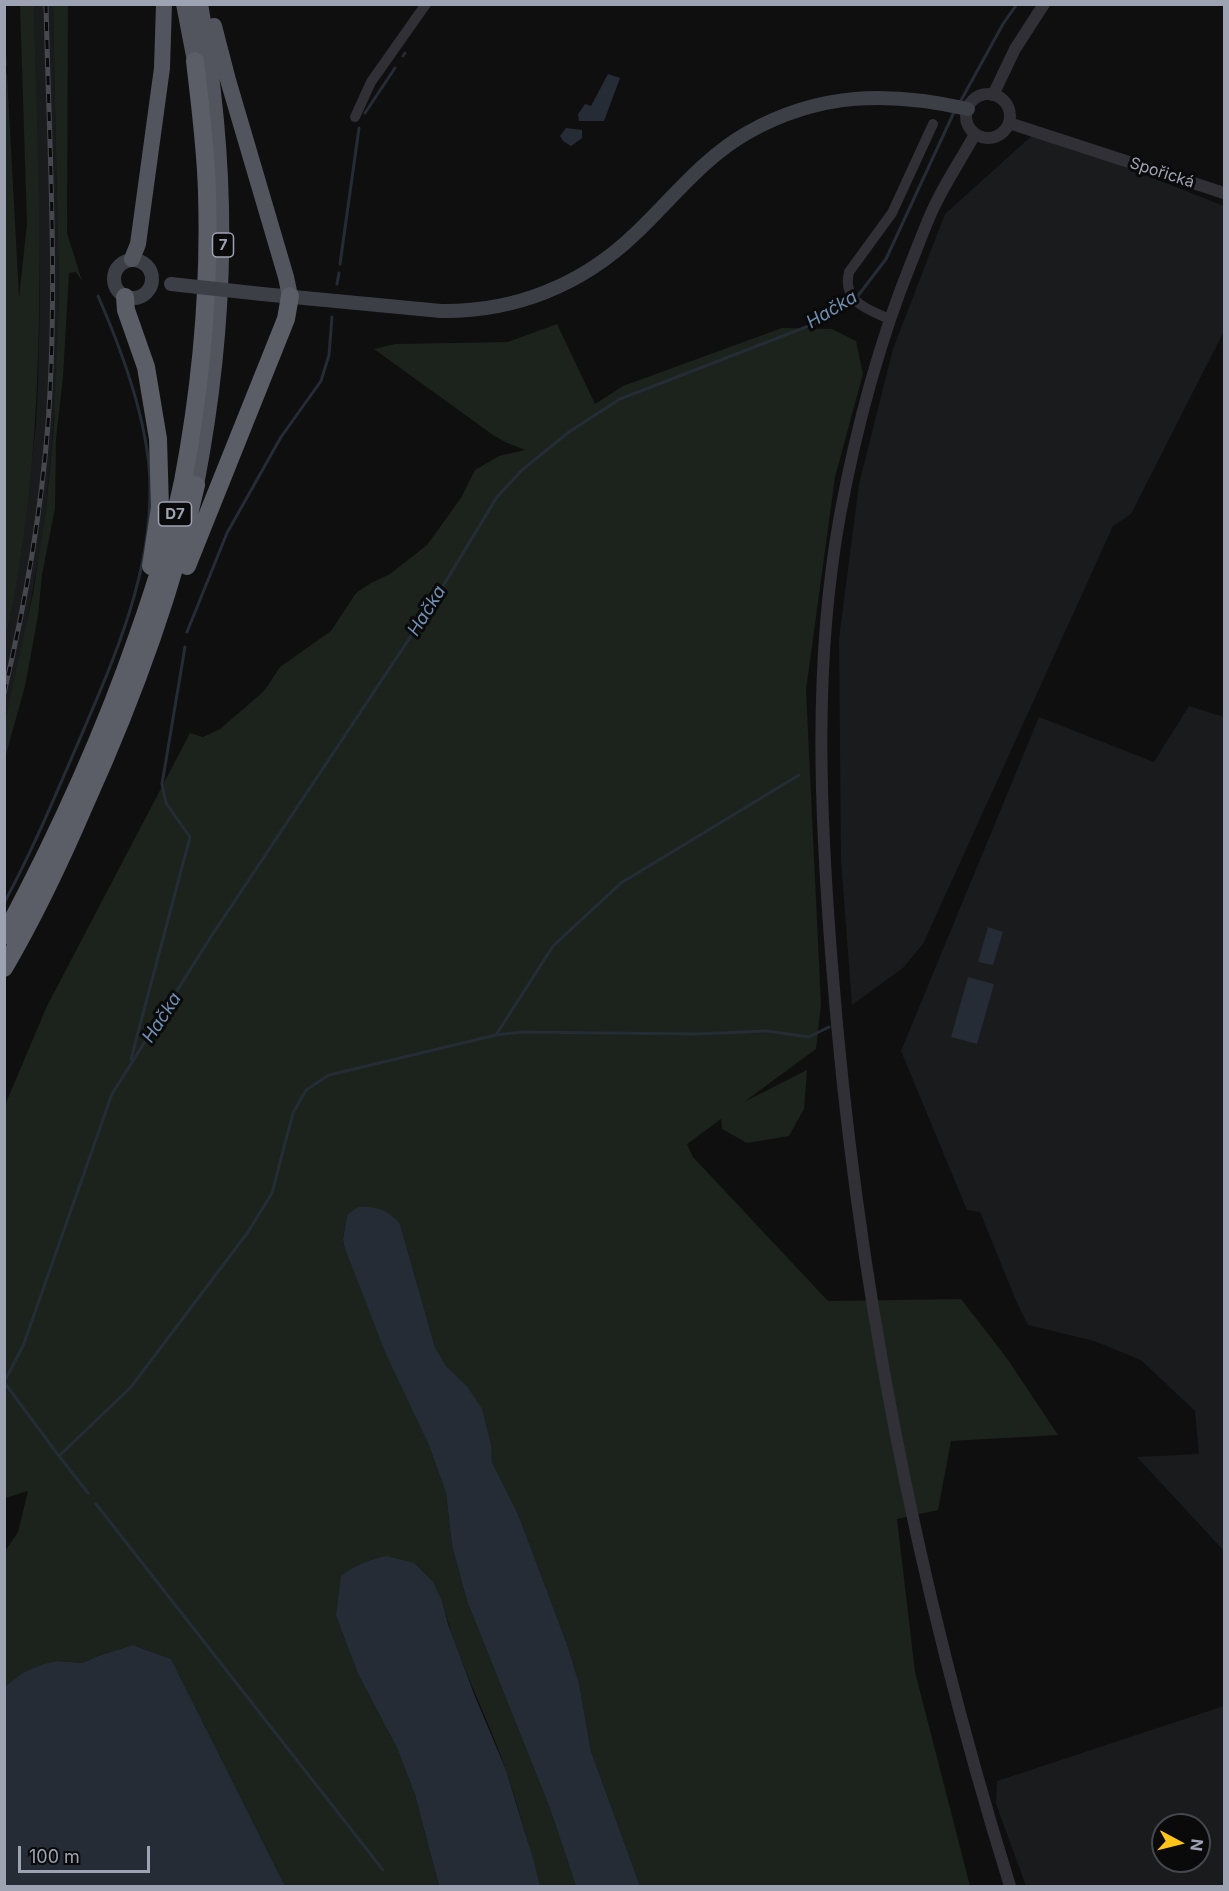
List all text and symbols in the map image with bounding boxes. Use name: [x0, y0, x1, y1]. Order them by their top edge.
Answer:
street label: Spořická: [1127, 154, 1197, 192]
road number: 7: [212, 233, 234, 257]
water label: Hačka: [803, 287, 861, 333]
road number: D7: [158, 502, 192, 526]
water label: Hačka: [403, 582, 451, 640]
water label: Hačka: [138, 989, 186, 1047]
north arrow: [1151, 1813, 1211, 1873]
scale bar: [21, 1834, 153, 1872]
text: N: [1186, 1838, 1208, 1852]
text: 100 m: [29, 1846, 80, 1867]

